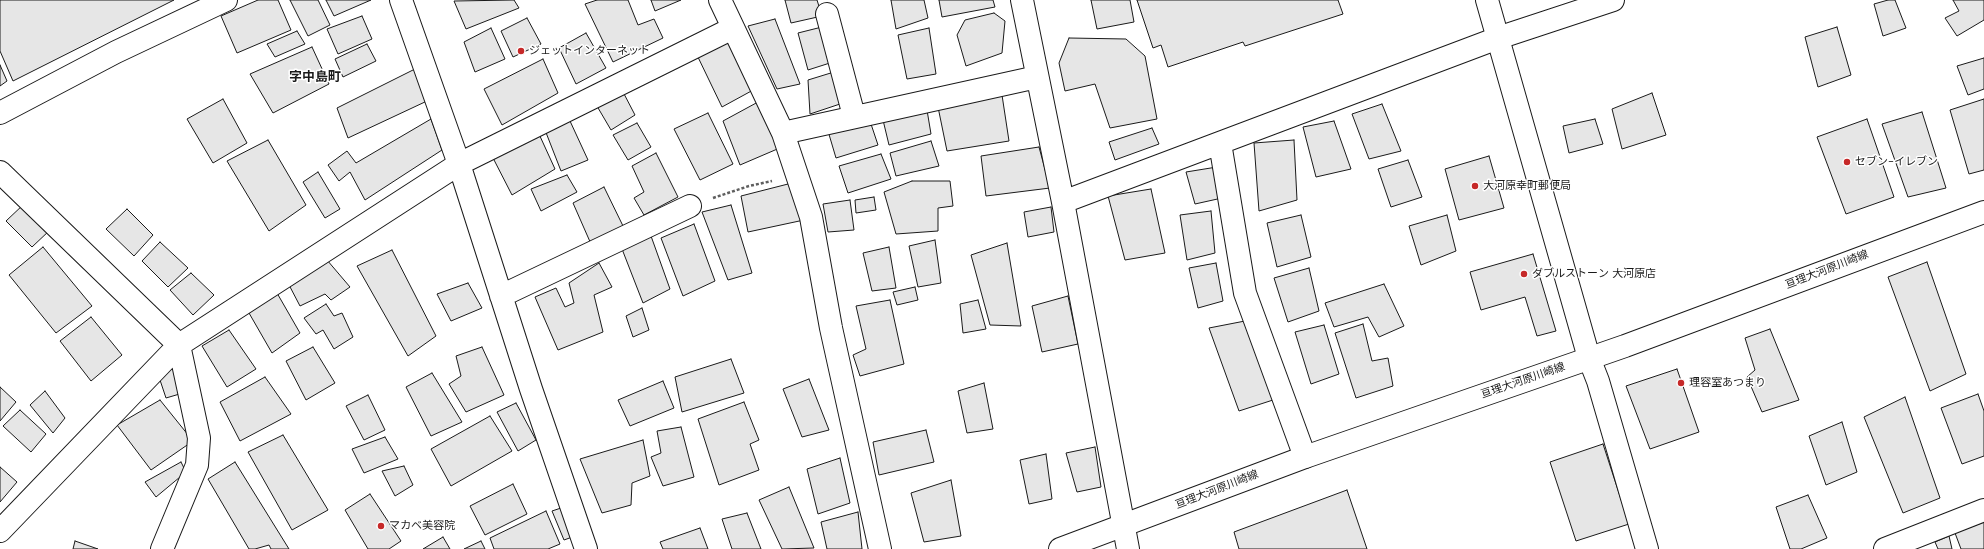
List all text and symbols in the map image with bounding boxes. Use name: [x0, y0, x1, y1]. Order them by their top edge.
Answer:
place label: ジェットインターネット: [529, 44, 650, 58]
marker: ジェットインターネット: [516, 46, 526, 56]
district label: 字中島町: [289, 70, 341, 86]
place label: セブン-イレブン: [1855, 155, 1938, 169]
marker: セブン-イレブン: [1842, 157, 1852, 167]
place label: 大河原幸町郵便局: [1483, 179, 1571, 193]
marker: 大河原幸町郵便局: [1470, 181, 1480, 191]
street label: 亘理大河原川崎線: [1784, 248, 1870, 292]
place label: ダブルストーン 大河原店: [1532, 267, 1656, 281]
marker: ダブルストーン 大河原店: [1519, 269, 1529, 279]
street label: 亘理大河原川崎線: [1479, 360, 1567, 402]
place label: 理容室あつまり: [1689, 376, 1766, 390]
marker: 理容室あつまり: [1676, 378, 1686, 388]
street label: 亘理大河原川崎線: [1174, 468, 1260, 512]
place label: マカベ美容院: [389, 519, 455, 533]
marker: マカベ美容院: [376, 521, 386, 531]

